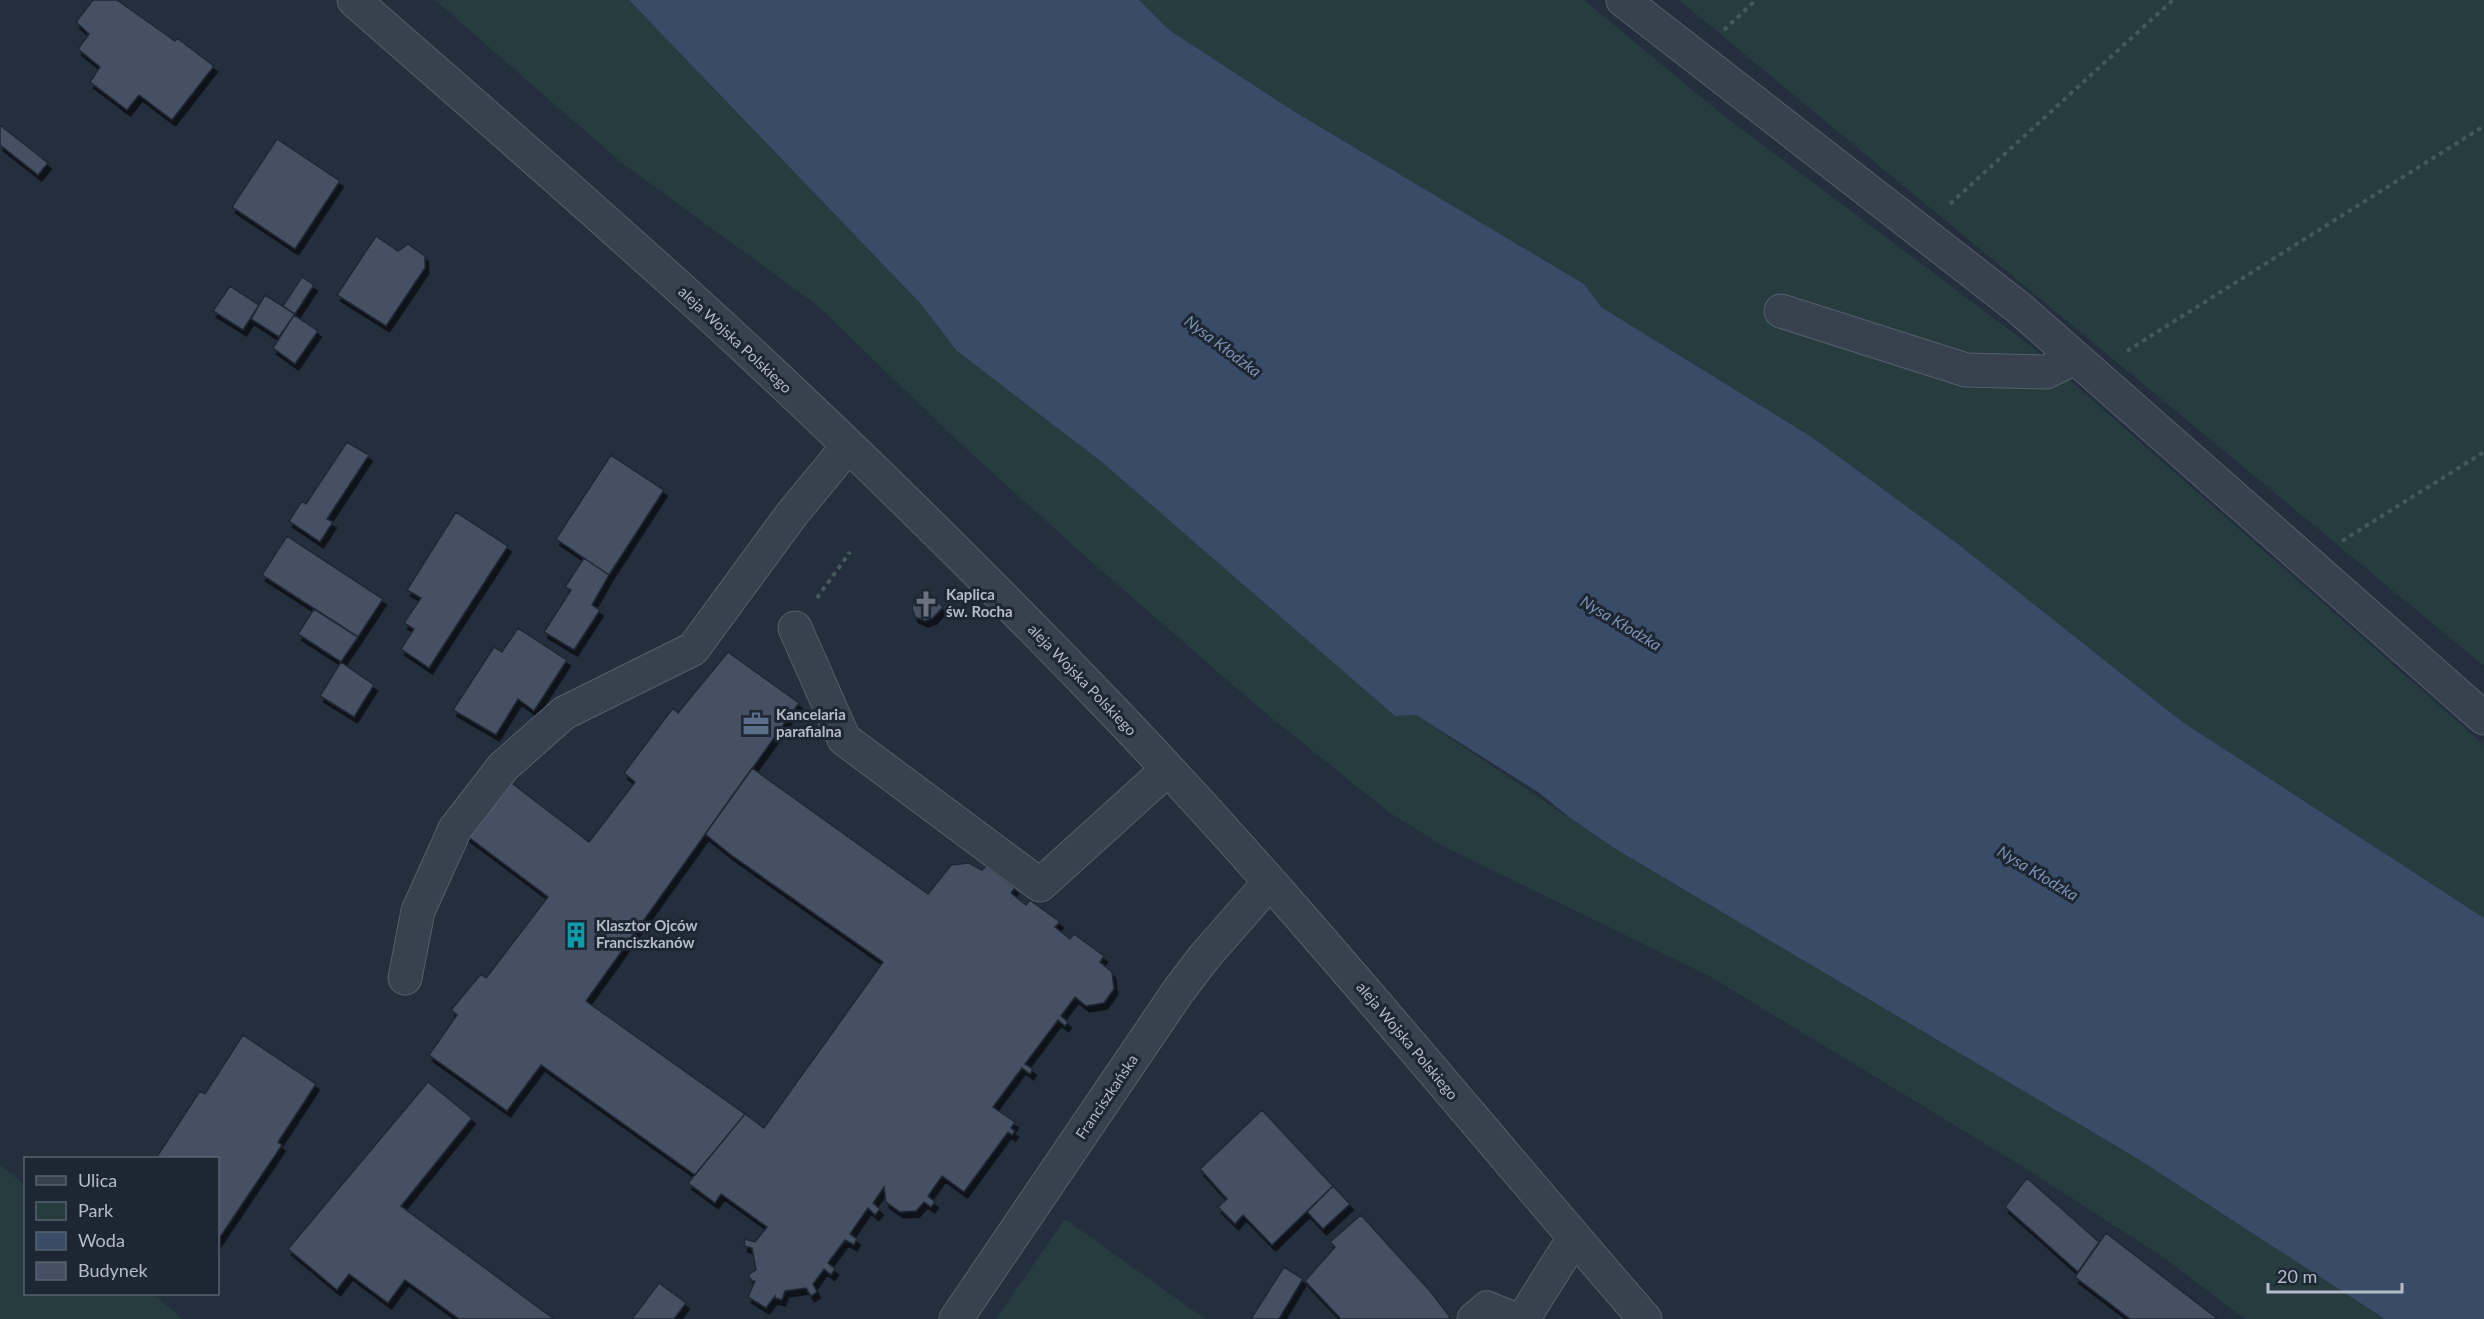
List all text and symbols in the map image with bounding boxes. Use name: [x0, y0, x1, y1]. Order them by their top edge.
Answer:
street label: aleja Wojska Polskiego: [675, 282, 796, 396]
water label: Nysa Kłodzka: [1181, 311, 1265, 380]
place label: Kaplica św. Rocha: [946, 585, 1013, 620]
church icon: Kaplica św. Rocha: [911, 589, 941, 619]
water label: Nysa Kłodzka: [1578, 591, 1665, 654]
street label: aleja Wojska Polskiego: [1025, 620, 1141, 739]
place label: Kancelaria parafialna: [776, 705, 846, 740]
office icon: Kancelaria parafialna: [741, 709, 771, 739]
water label: Nysa Kłodzka: [1995, 841, 2082, 904]
place label: Klasztor Ojców Franciszkanów: [596, 916, 698, 951]
building icon: Klasztor Ojców Franciszkanów: [561, 920, 591, 950]
street label: aleja Wojska Polskiego: [1353, 978, 1462, 1103]
street label: Franciszkańska: [1071, 1051, 1141, 1142]
legend: [24, 1157, 219, 1295]
text: Ulica: [78, 1169, 117, 1191]
text: Park: [78, 1199, 114, 1221]
text: Woda: [78, 1229, 125, 1251]
scale bar: [2268, 1256, 2402, 1294]
text: Budynek: [78, 1259, 148, 1281]
text: 20 m: [2277, 1265, 2317, 1287]

